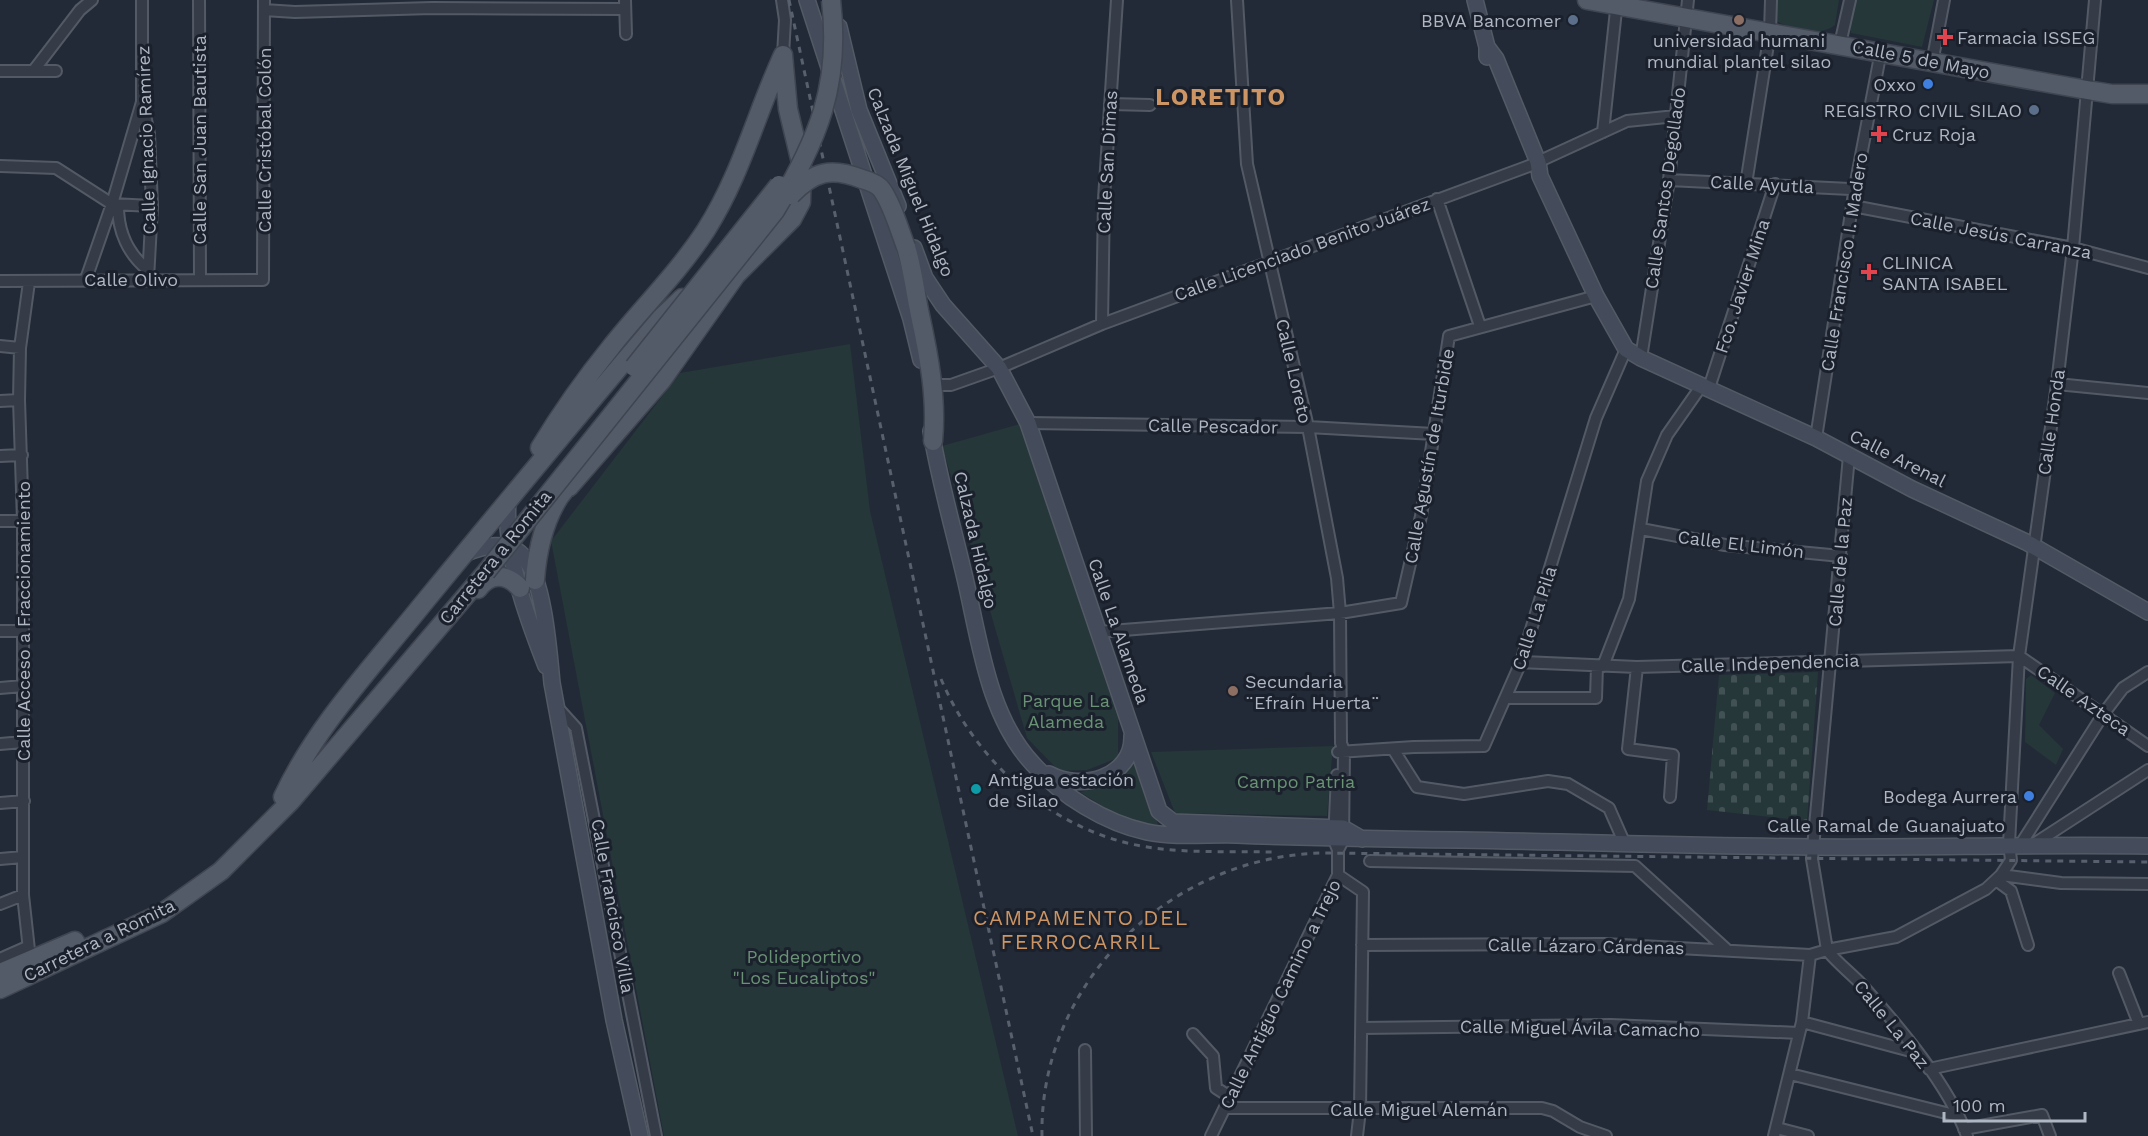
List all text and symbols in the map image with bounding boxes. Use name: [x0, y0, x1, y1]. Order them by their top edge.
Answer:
place label: BBVA Bancomer: [1421, 10, 1561, 31]
marker: BBVA Bancomer: [1566, 13, 1580, 27]
marker: universidad humani mundial plantel silao: [1732, 13, 1746, 27]
place label: Farmacia ISSEG: [1957, 27, 2095, 48]
place label: universidad humani mundial plantel silao: [1647, 30, 1831, 72]
marker: Farmacia ISSEG: [1938, 30, 1952, 44]
street label: Calle San Juan Bautista: [189, 35, 210, 245]
street label: Calle 5 de Mayo: [1851, 35, 1991, 83]
street label: Calle Ignacio Ramírez: [132, 45, 160, 235]
street label: Calle Cristóbal Colón: [254, 47, 275, 233]
place label: Oxxo: [1873, 74, 1916, 95]
marker: Oxxo: [1921, 77, 1935, 91]
district label: LORETITO: [1155, 83, 1287, 111]
street label: Calzada Miguel Hidalgo: [863, 84, 959, 280]
street label: Calle Santos Degollado: [1640, 86, 1690, 290]
street label: Calle San Dimas: [1093, 90, 1121, 234]
place label: REGISTRO CIVIL SILAO: [1823, 100, 2022, 121]
marker: REGISTRO CIVIL SILAO: [2027, 103, 2041, 117]
place label: Cruz Roja: [1892, 124, 1976, 145]
marker: Cruz Roja: [1870, 125, 1888, 143]
street label: Calle Francisco I. Madero: [1816, 151, 1872, 373]
street label: Calle Ayutla: [1710, 171, 1814, 197]
street label: Calle Licenciado Benito Juárez: [1171, 193, 1433, 305]
street label: Calle Jesús Carranza: [1908, 207, 2094, 263]
street label: Fco. Javier Mina: [1710, 216, 1774, 356]
place label: CLINICA SANTA ISABEL: [1882, 252, 2008, 294]
marker: CLINICA SANTA ISABEL: [1860, 263, 1878, 281]
street label: Calle Olivo: [84, 269, 178, 290]
street label: Calle Loreto: [1272, 317, 1316, 425]
street label: Calle Agustín de Iturbide: [1400, 347, 1458, 565]
street label: Calle Honda: [2033, 368, 2069, 476]
street label: Calle Pescador: [1148, 414, 1278, 438]
street label: Calle Arenal: [1846, 425, 1950, 492]
street label: Calzada Hidalgo: [950, 469, 1002, 611]
street label: Calle Acceso a Fraccionamiento: [13, 481, 34, 761]
street label: Carretera a Romita: [435, 486, 555, 628]
street label: Calle de la Paz: [1824, 496, 1856, 628]
street label: Calle El Limón: [1677, 526, 1805, 562]
street label: Calle La Alameda: [1084, 555, 1154, 707]
street label: Calle La Pila: [1507, 563, 1561, 673]
street label: Calle Independencia: [1680, 649, 1860, 677]
street label: Calle Azteca: [2033, 660, 2135, 740]
place label: Secundaria ¨Efraín Huerta¨: [1245, 671, 1380, 713]
marker: Secundaria ¨Efraín Huerta¨: [1226, 684, 1240, 698]
park label: Parque La Alameda: [1022, 690, 1110, 732]
place label: Antigua estación de Silao: [988, 769, 1134, 811]
park label: Campo Patria: [1237, 771, 1355, 792]
marker: Antigua estación de Silao: [969, 782, 983, 796]
place label: Bodega Aurrera: [1883, 786, 2017, 807]
marker: Bodega Aurrera: [2022, 789, 2036, 803]
street label: Calle Ramal de Guanajuato: [1767, 815, 2005, 836]
street label: Calle Francisco Villa: [587, 817, 639, 995]
street label: Calle Antiguo Camino a Trejo: [1215, 876, 1345, 1112]
street label: Carretera a Romita: [20, 894, 178, 986]
district label: CAMPAMENTO DEL FERROCARRIL: [973, 905, 1189, 954]
street label: Calle Lázaro Cárdenas: [1487, 934, 1685, 958]
park label: Polideportivo "Los Eucaliptos": [732, 946, 876, 988]
street label: Calle La Paz: [1850, 976, 1934, 1072]
street label: Calle Miguel Ávila Camacho: [1460, 1015, 1700, 1041]
scale bar: [1944, 1085, 2085, 1123]
text: 100 m: [1953, 1095, 2006, 1116]
street label: Calle Miguel Alemán: [1330, 1099, 1508, 1120]

